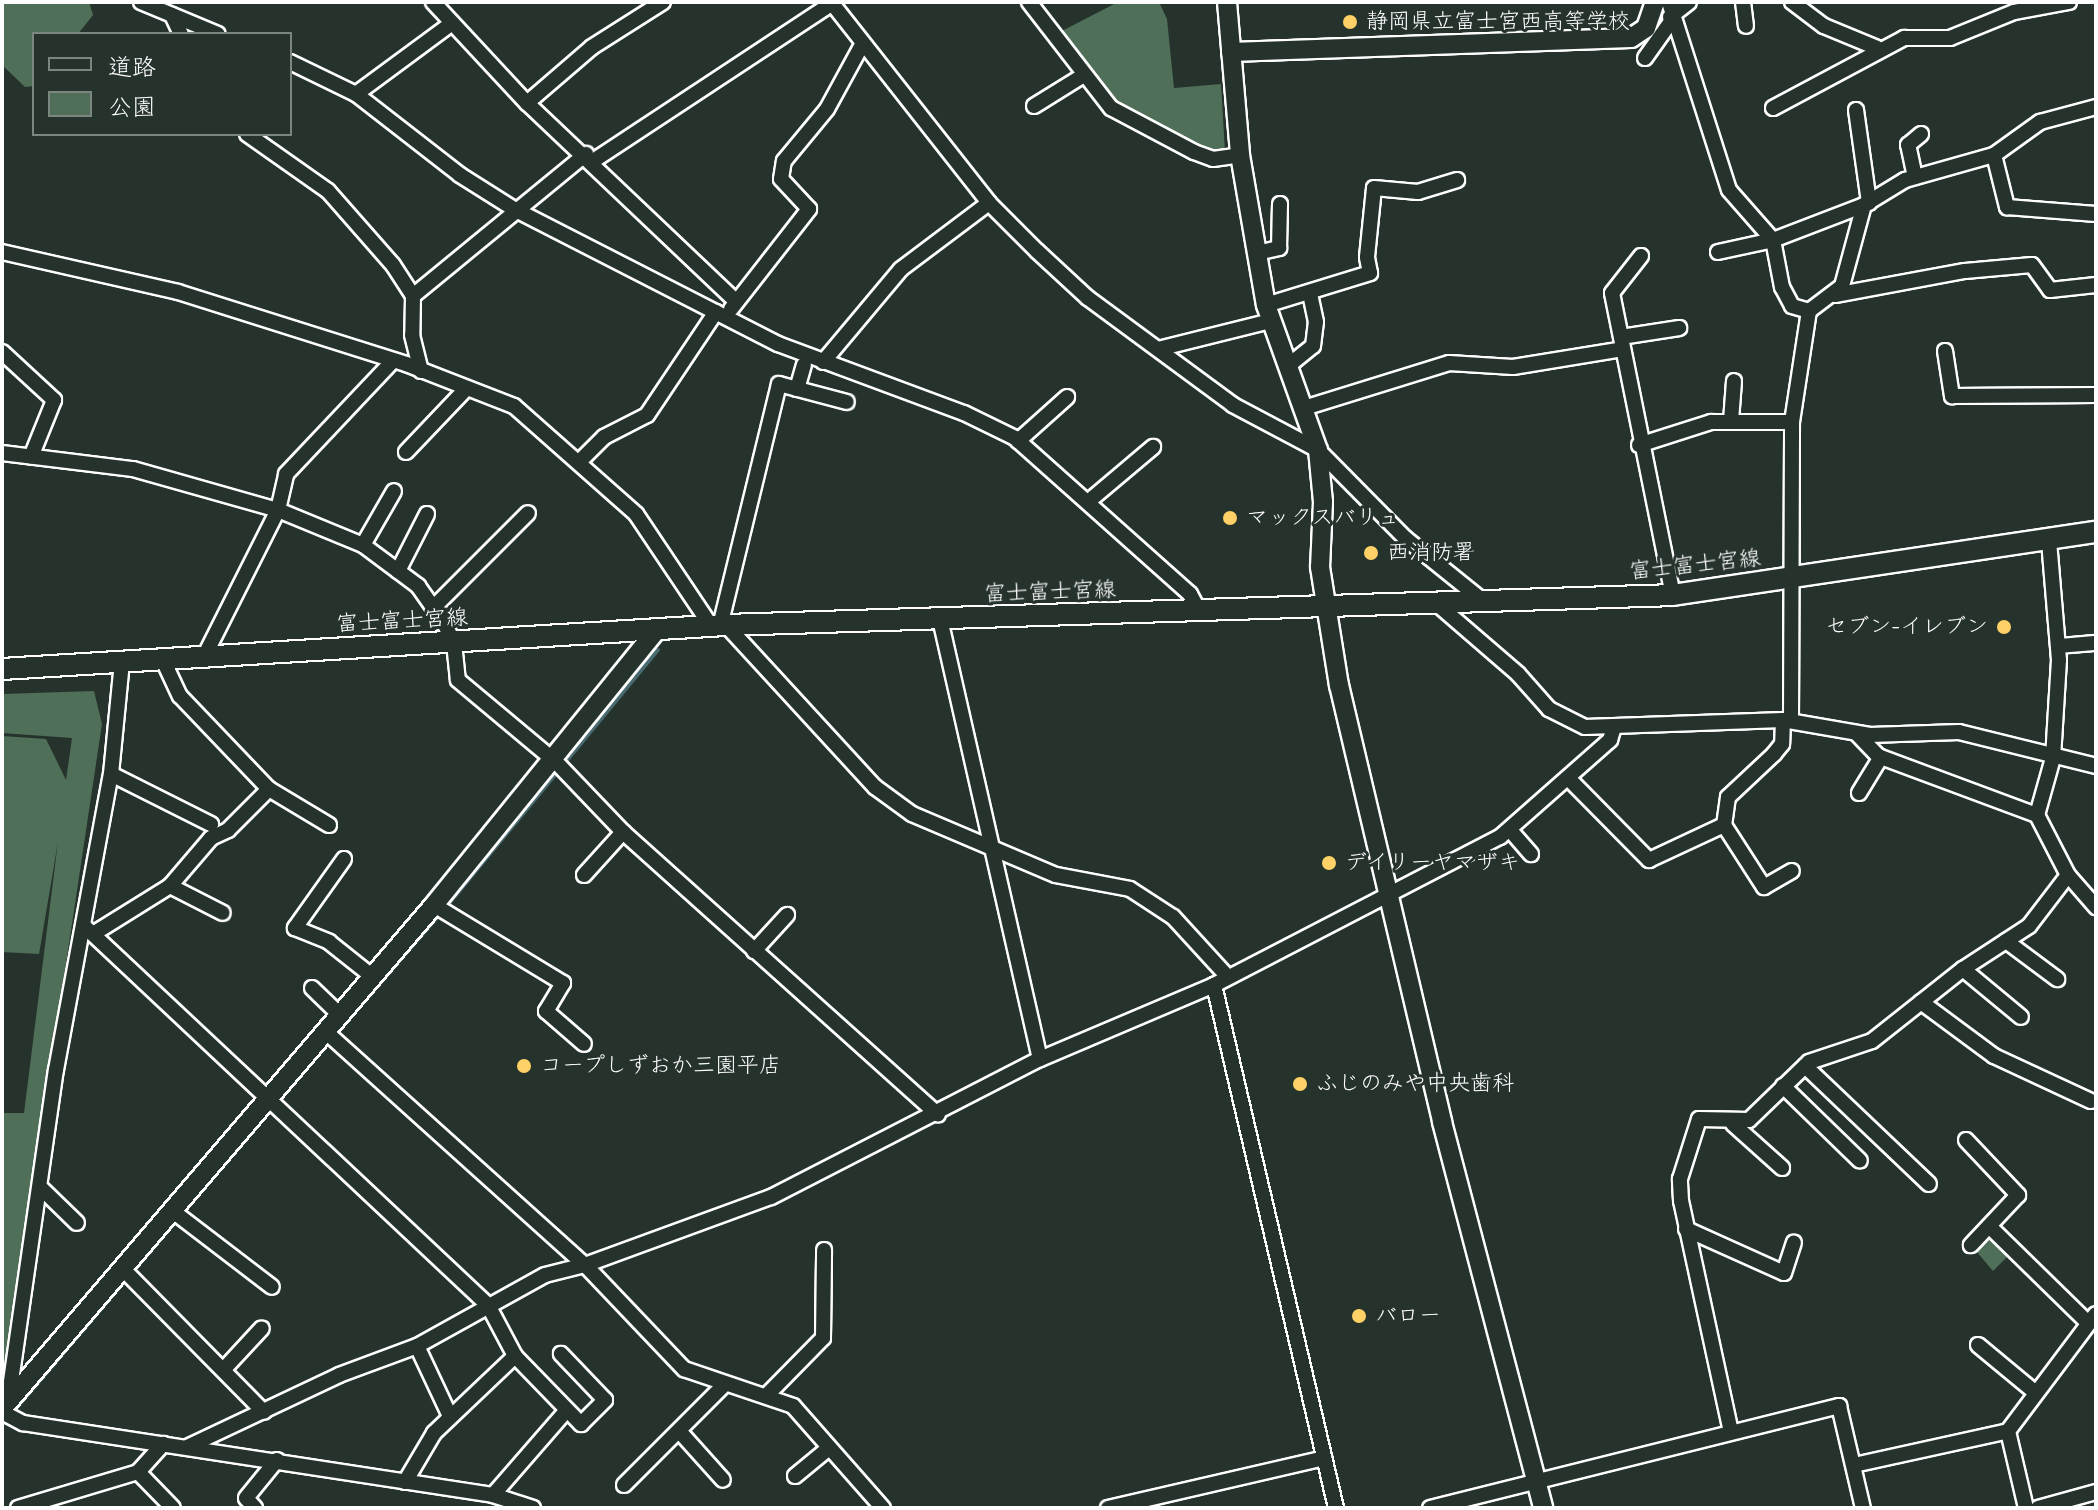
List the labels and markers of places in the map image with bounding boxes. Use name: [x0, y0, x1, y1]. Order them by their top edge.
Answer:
place label: 静岡県立富士宮西高等学校: [1366, 9, 1630, 35]
marker: 静岡県立富士宮西高等学校: [1341, 13, 1359, 31]
place label: マックスバリュ: [1246, 505, 1400, 531]
marker: マックスバリュ: [1221, 509, 1239, 527]
place label: 西消防署: [1387, 540, 1475, 566]
marker: 西消防署: [1362, 544, 1380, 562]
place label: セブン-イレブン: [1825, 614, 1988, 640]
marker: セブン-イレブン: [1995, 618, 2013, 636]
place label: デイリーヤマザキ: [1345, 850, 1521, 876]
marker: デイリーヤマザキ: [1320, 854, 1338, 872]
place label: コープしずおか三園平店: [540, 1053, 782, 1079]
marker: コープしずおか三園平店: [515, 1057, 533, 1075]
place label: ふじのみや中央歯科: [1316, 1071, 1514, 1097]
marker: ふじのみや中央歯科: [1291, 1075, 1309, 1093]
place label: バロー: [1375, 1303, 1441, 1329]
marker: バロー: [1350, 1307, 1368, 1325]

